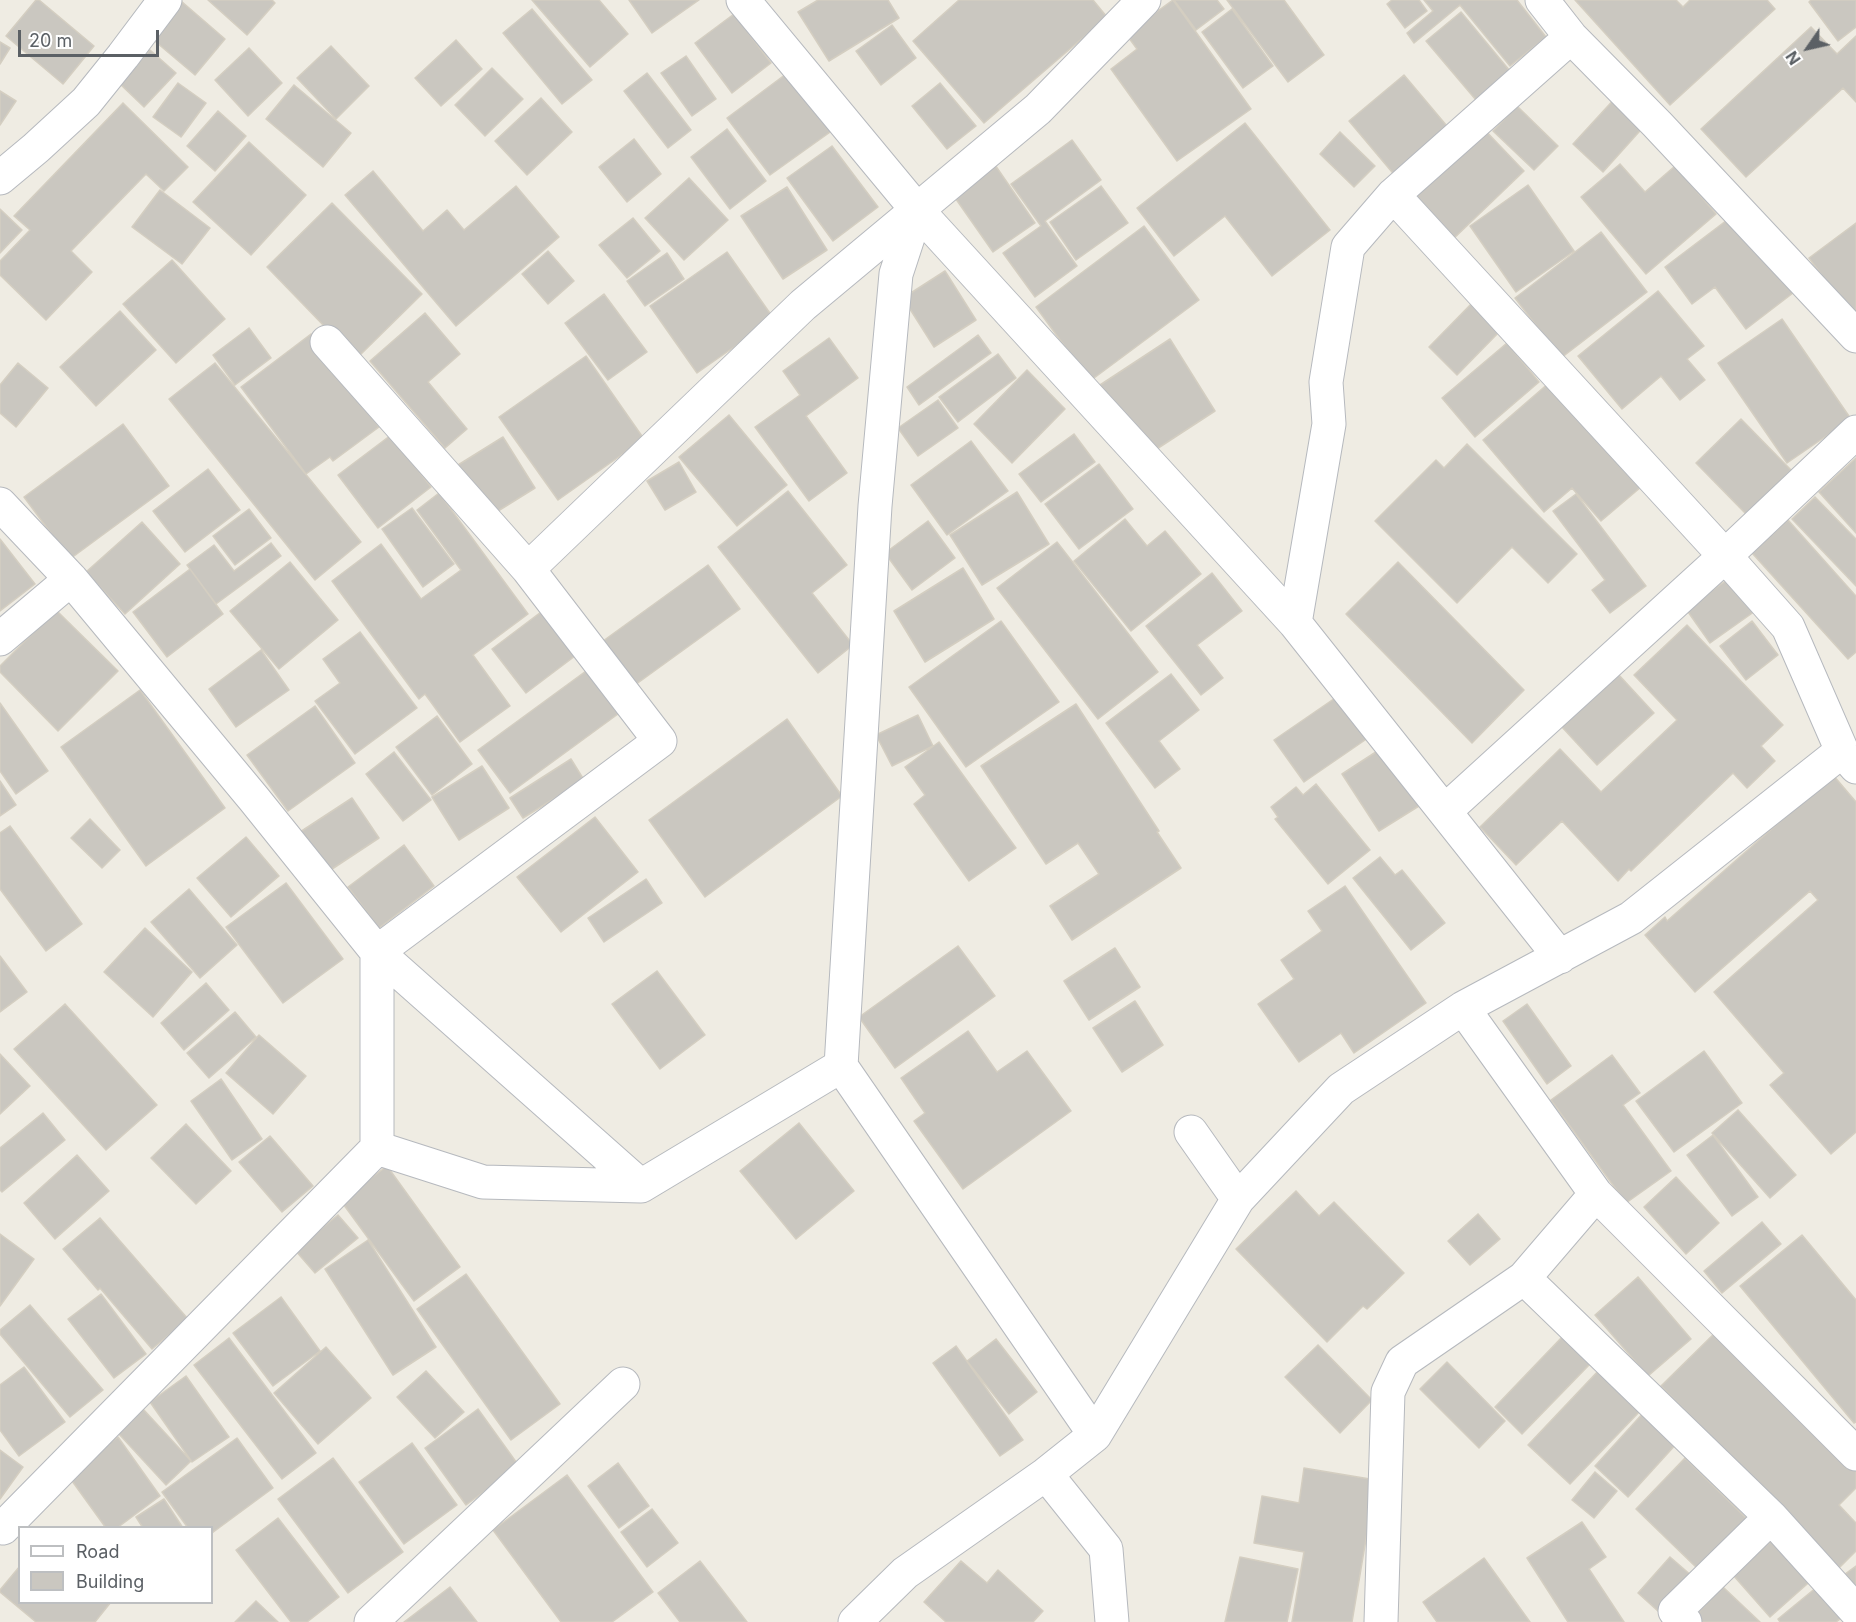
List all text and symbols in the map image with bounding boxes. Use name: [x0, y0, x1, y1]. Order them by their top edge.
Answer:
scale bar: [21, 18, 162, 56]
north arrow: [1778, 18, 1838, 78]
text: 20 m: [29, 30, 72, 51]
text: N: [1781, 47, 1805, 69]
legend: [18, 1526, 213, 1604]
text: Road: [76, 1541, 119, 1562]
text: Building: [76, 1571, 144, 1592]

